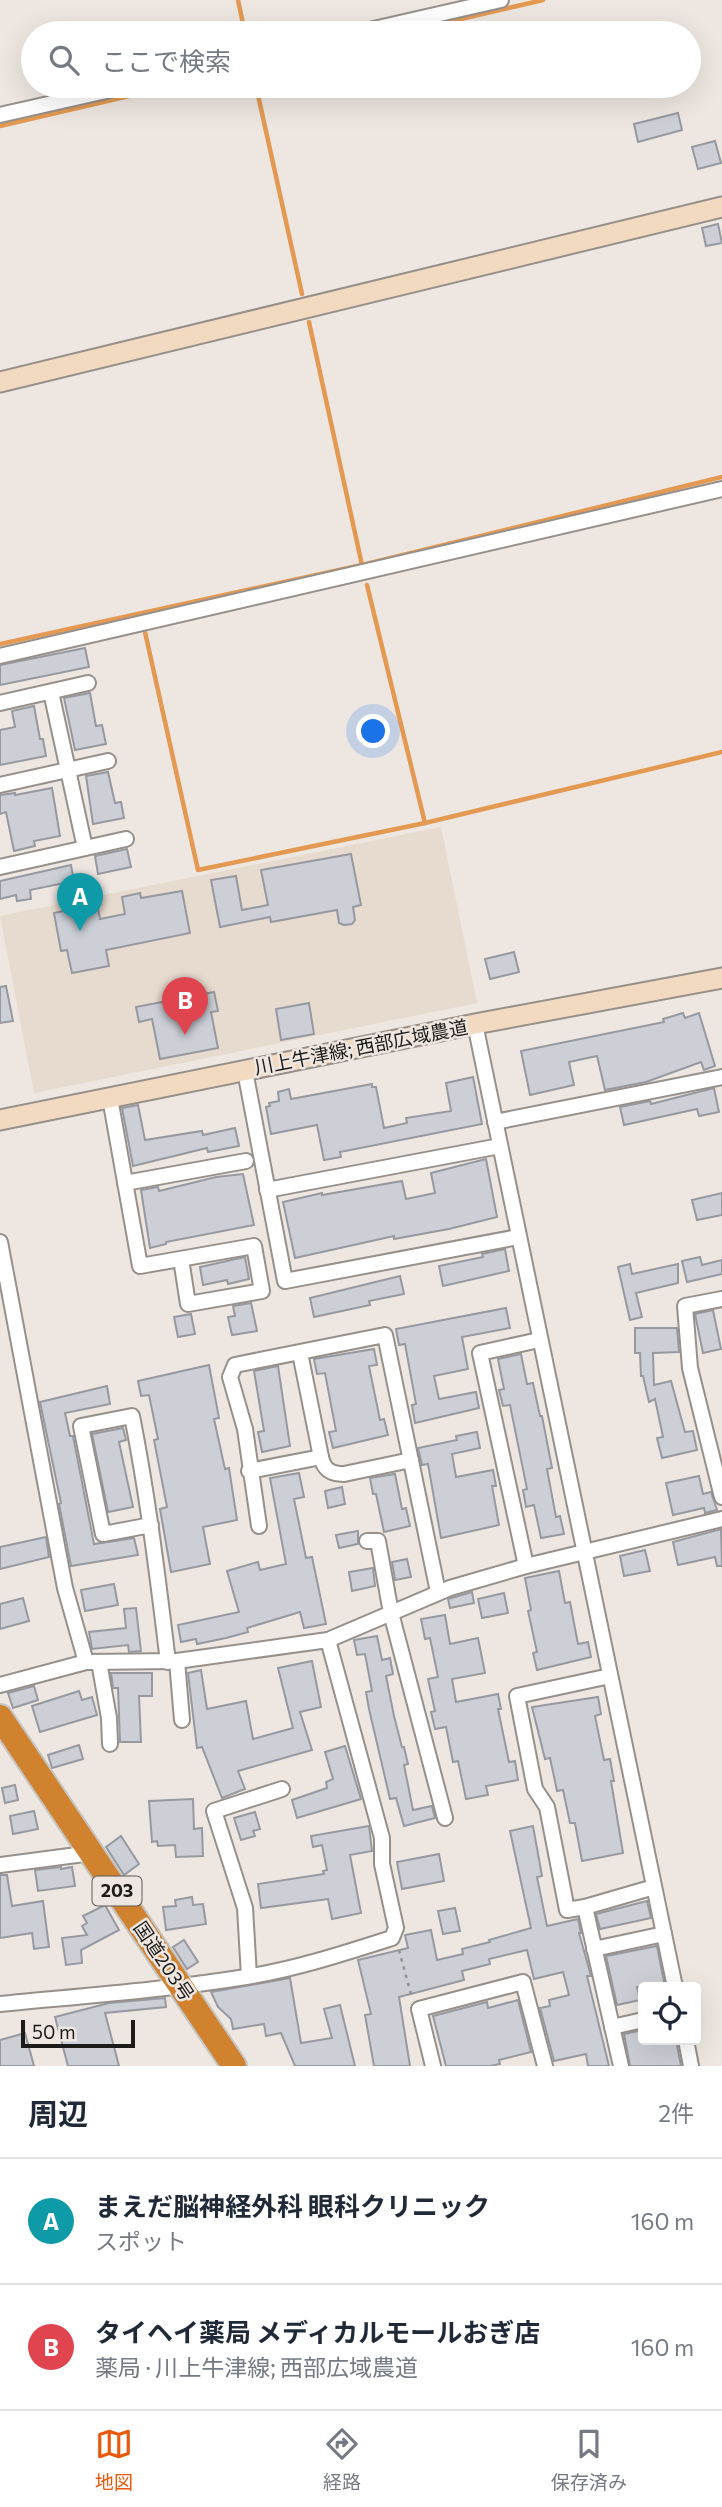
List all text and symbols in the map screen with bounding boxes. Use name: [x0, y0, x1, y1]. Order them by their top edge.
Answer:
search box: [21, 21, 701, 98]
icon: search: [45, 41, 83, 79]
text: ここで検索: [101, 45, 231, 76]
your location: [356, 714, 390, 748]
pin: A: [57, 873, 103, 931]
pin: B: [162, 977, 208, 1035]
street label: 川上牛津線; 西部広域農道: [252, 1015, 470, 1079]
road number: 203: [92, 1877, 142, 1906]
street label: 国道203号: [130, 1917, 199, 2005]
map controls: [638, 1982, 701, 2045]
button: locate: [638, 1982, 701, 2045]
scale bar: [21, 2017, 135, 2049]
text: 50 m: [32, 2020, 76, 2043]
text: 周辺: [28, 2094, 88, 2131]
text: 2件: [658, 2099, 694, 2127]
text: まえだ脳神経外科 眼科クリニック: [95, 2190, 490, 2221]
text: A: [43, 2207, 59, 2235]
text: 160 m: [631, 2207, 694, 2235]
text: スポット: [95, 2227, 187, 2255]
text: タイヘイ薬局 メディカルモールおぎ店: [95, 2316, 540, 2347]
text: B: [43, 2333, 59, 2361]
text: 160 m: [631, 2333, 694, 2361]
text: 薬局 · 川上牛津線; 西部広域農道: [95, 2353, 418, 2381]
tab: 地図: [95, 2425, 133, 2494]
tab: 経路: [323, 2425, 361, 2494]
tab: 保存済み: [551, 2425, 627, 2494]

